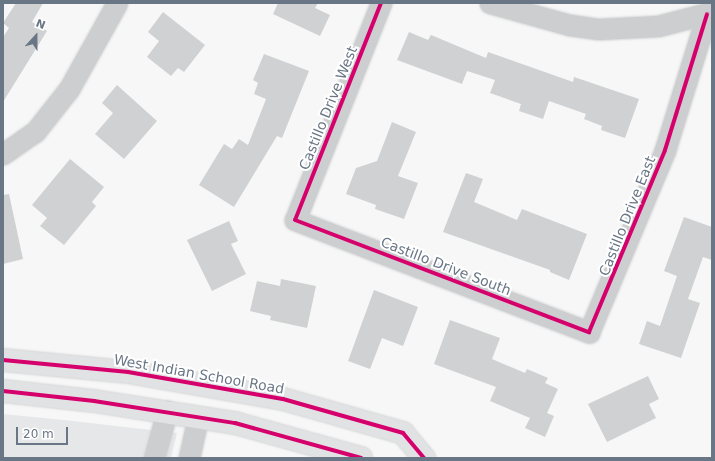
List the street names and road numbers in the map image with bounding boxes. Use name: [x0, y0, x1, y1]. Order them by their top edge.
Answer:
street label: Castillo Drive West: [295, 44, 361, 172]
street label: Castillo Drive East: [595, 154, 659, 278]
street label: Castillo Drive South: [378, 233, 514, 299]
street label: West Indian School Road: [113, 351, 285, 397]

